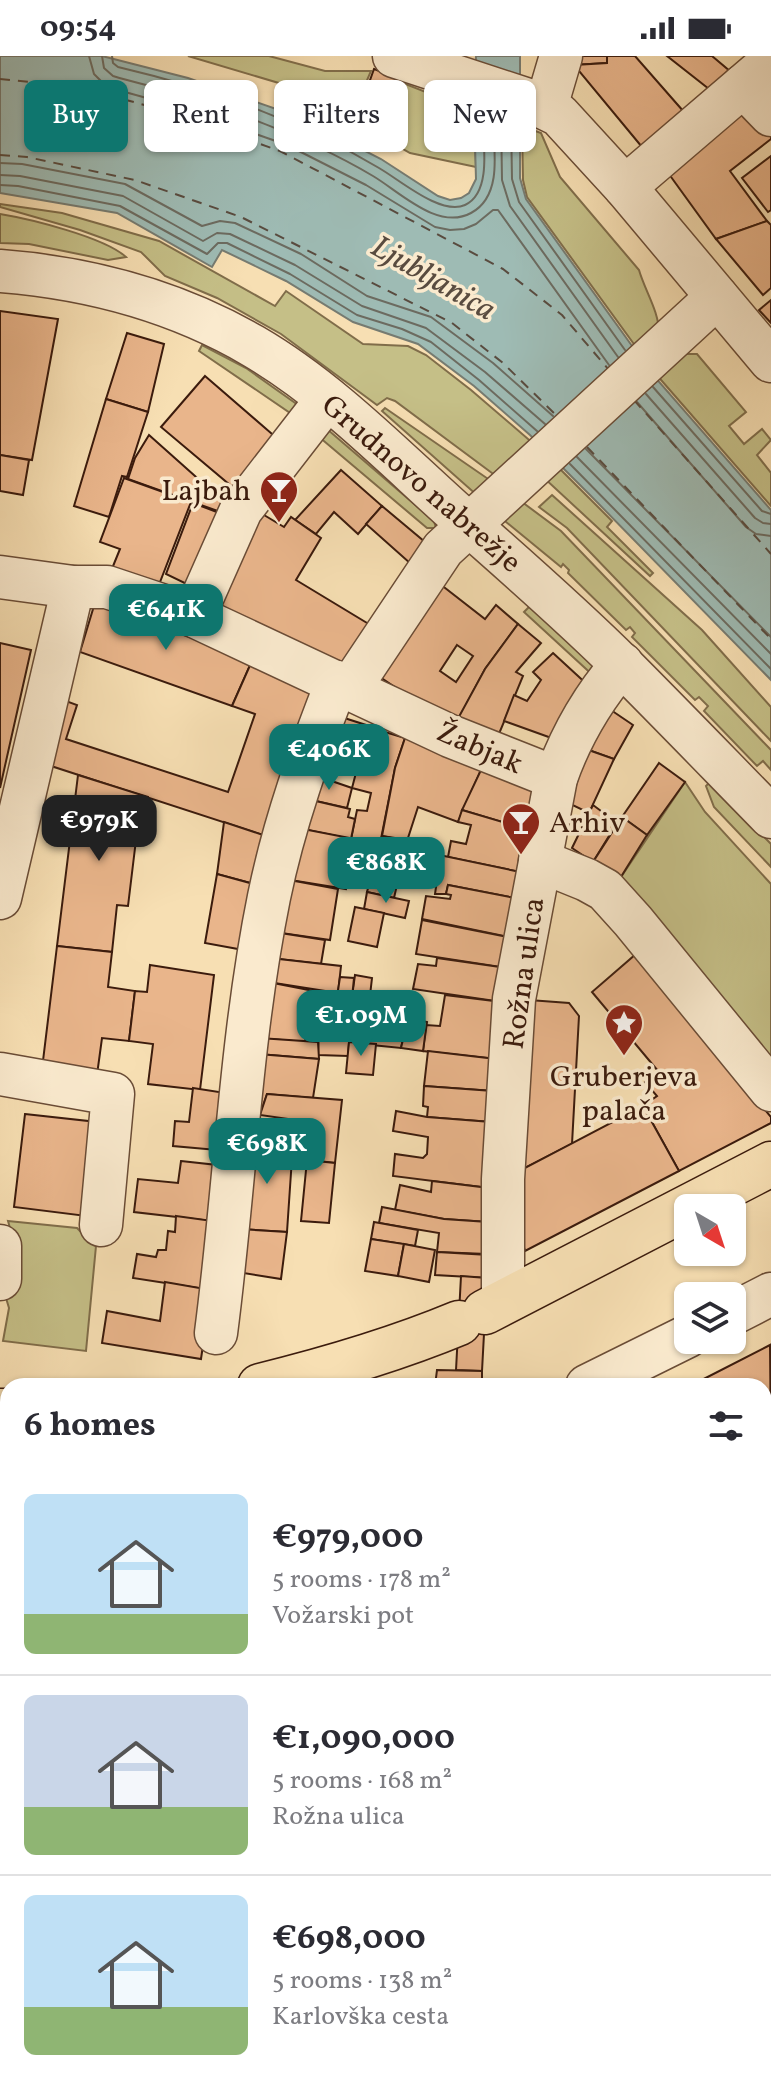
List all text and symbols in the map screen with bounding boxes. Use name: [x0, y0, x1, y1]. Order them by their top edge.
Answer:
text: 09:54: [40, 7, 116, 49]
chip: Buy: [24, 80, 128, 152]
chip: Rent: [144, 80, 258, 152]
chip: Filters: [274, 80, 408, 152]
chip: New: [424, 80, 536, 152]
water label: Ljubljanica: [362, 226, 503, 333]
street label: Grudnovo nabrežje: [311, 386, 530, 583]
bar icon: Lajbah: [258, 469, 300, 524]
place label: Lajbah: [162, 471, 251, 513]
pin: €641K: [110, 584, 222, 652]
text: €641K: [127, 592, 205, 628]
street label: Žabjak: [430, 712, 529, 786]
pin: €406K: [273, 724, 385, 792]
text: €406K: [287, 732, 371, 768]
pin: €979K: [43, 795, 155, 863]
bar icon: Arhiv: [500, 801, 542, 856]
text: €979K: [60, 803, 138, 839]
place label: Arhiv: [549, 803, 626, 845]
pin: €868K: [330, 837, 442, 905]
text: €868K: [346, 845, 426, 881]
street label: Rožna ulica: [494, 895, 556, 1052]
pin: €1.09M: [296, 990, 426, 1058]
text: €1.09M: [315, 998, 407, 1034]
place icon: Gruberjeva palača: [603, 1002, 645, 1057]
place label: Gruberjeva palača: [550, 1057, 698, 1133]
pin: €698K: [211, 1118, 323, 1186]
text: €698K: [227, 1126, 307, 1162]
north arrow: [674, 1194, 746, 1266]
map controls: [674, 1194, 746, 1354]
button: layers: [674, 1282, 746, 1354]
text: 6 homes: [24, 1403, 156, 1450]
icon: filters: [704, 1404, 748, 1448]
text: €979,000: [272, 1515, 423, 1562]
icon: home: [88, 1526, 184, 1622]
text: 5 rooms · 178 m²: [272, 1562, 451, 1598]
text: Vožarski pot: [272, 1598, 414, 1634]
text: €1,090,000: [272, 1716, 455, 1763]
icon: home: [88, 1727, 184, 1823]
text: 5 rooms · 168 m²: [272, 1763, 452, 1799]
text: Rožna ulica: [272, 1799, 405, 1835]
text: €698,000: [272, 1916, 426, 1963]
icon: home: [88, 1927, 184, 2023]
text: 5 rooms · 138 m²: [272, 1963, 452, 1999]
text: Karlovška cesta: [272, 1999, 449, 2035]

